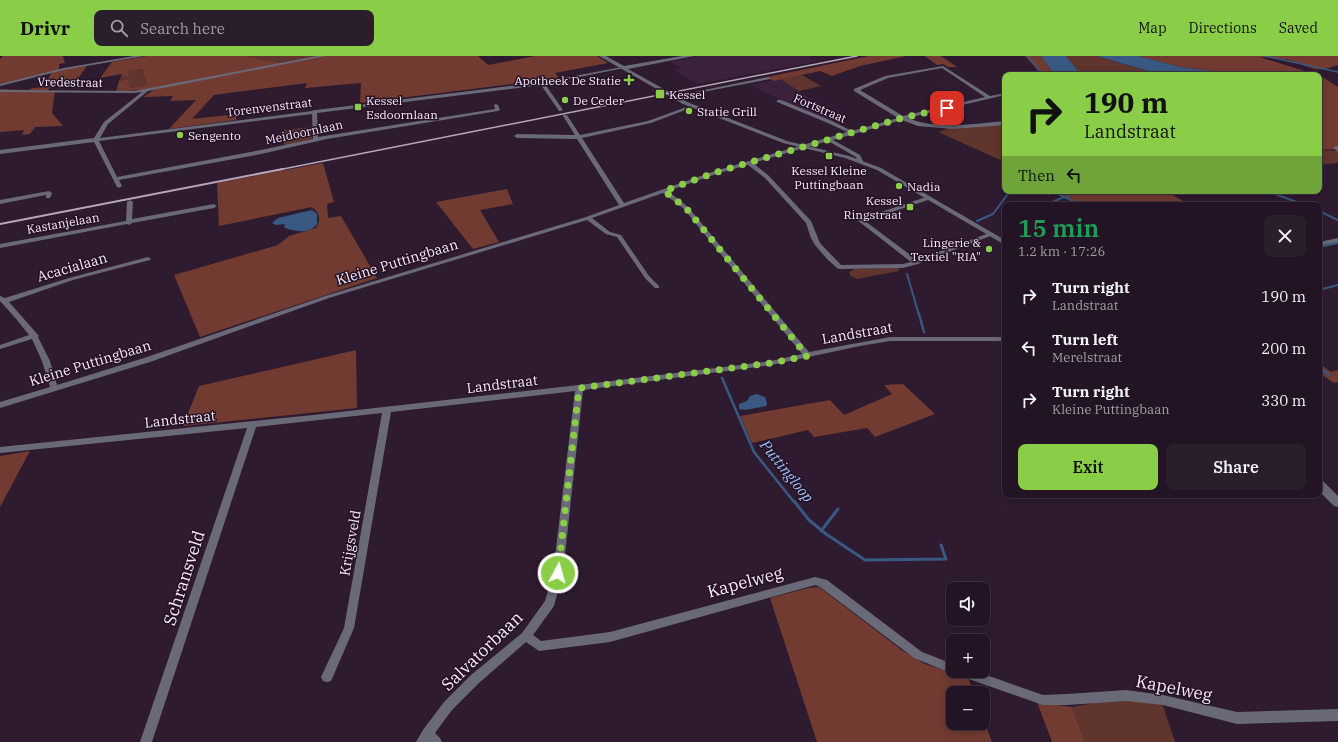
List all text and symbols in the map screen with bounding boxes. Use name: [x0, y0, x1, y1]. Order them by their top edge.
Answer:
search box: [94, 10, 374, 46]
text: Drivr: [20, 16, 70, 40]
icon: search: [108, 17, 130, 39]
text: Search here: [140, 19, 225, 38]
text: Map: [1138, 19, 1167, 37]
text: Directions: [1189, 19, 1257, 37]
text: Saved: [1279, 19, 1318, 37]
place label: Apotheek De Statie: [514, 73, 621, 88]
street label: Vredestraat: [37, 74, 103, 90]
marker: Apotheek De Statie: [624, 75, 634, 85]
text: 190 m: [1084, 84, 1168, 121]
place label: Kessel: [669, 87, 706, 102]
marker: Kessel: [654, 88, 666, 100]
icon: right: [1018, 88, 1070, 140]
street label: Fortstraat: [791, 90, 849, 126]
pin: [930, 91, 964, 125]
place label: Kessel Esdoornlaan: [366, 93, 438, 122]
place label: De Ceder: [573, 93, 625, 108]
street label: Torenvenstraat: [225, 94, 313, 120]
marker: De Ceder: [560, 95, 570, 105]
icon: arrive: [936, 97, 958, 119]
marker: Kessel Esdoornlaan: [353, 102, 363, 112]
place label: Statie Grill: [697, 104, 757, 119]
marker: Statie Grill: [684, 106, 694, 116]
street label: Meidoornlaan: [264, 116, 345, 148]
text: Landstraat: [1084, 120, 1176, 143]
place label: Sengento: [188, 128, 241, 143]
marker: Sengento: [175, 130, 185, 140]
marker: Kessel Kleine Puttingbaan: [824, 151, 834, 161]
place label: Kessel Kleine Puttingbaan: [791, 163, 867, 192]
icon: left: [1063, 164, 1085, 186]
text: Then: [1018, 166, 1055, 185]
place label: Nadia: [907, 179, 941, 194]
marker: Nadia: [894, 181, 904, 191]
place label: Kessel Ringstraat: [843, 193, 902, 222]
marker: Kessel Ringstraat: [905, 202, 915, 212]
street label: Kastanjelaan: [25, 209, 101, 237]
text: 15 min: [1018, 212, 1099, 244]
button: close: [1264, 215, 1306, 257]
street label: Kleine Puttingbaan: [334, 235, 460, 289]
place label: Lingerie & Textiel "RIA": [911, 235, 981, 264]
text: 1.2 km · 17:26: [1018, 243, 1105, 260]
marker: Lingerie & Textiel "RIA": [984, 244, 994, 254]
street label: Acacialaan: [35, 248, 109, 286]
text: Turn right: [1052, 278, 1130, 297]
icon: right: [1018, 285, 1040, 307]
text: 190 m: [1261, 287, 1306, 306]
text: Landstraat: [1052, 297, 1118, 314]
street label: Landstraat: [820, 318, 894, 348]
text: Turn left: [1052, 330, 1118, 349]
street label: Kleine Puttingbaan: [27, 336, 153, 390]
icon: left: [1018, 337, 1040, 359]
text: 200 m: [1261, 339, 1306, 358]
text: Merelstraat: [1052, 349, 1122, 366]
street label: Landstraat: [465, 371, 539, 397]
text: Turn right: [1052, 382, 1130, 401]
icon: right: [1018, 389, 1040, 411]
text: 330 m: [1261, 391, 1306, 410]
text: Kleine Puttingbaan: [1052, 401, 1170, 418]
street label: Landstraat: [144, 406, 216, 432]
water label: Puttingloop: [755, 435, 818, 506]
button: Exit: [1018, 444, 1158, 490]
button: Share: [1166, 444, 1306, 490]
street label: Krijgsveld: [335, 508, 365, 577]
street label: Schransveld: [158, 528, 210, 628]
position arrow: [537, 552, 579, 594]
street label: Kapelweg: [705, 561, 785, 603]
map controls: [946, 582, 990, 730]
button: sound: [946, 582, 990, 626]
street label: Salvatorbaan: [437, 606, 528, 695]
button: +: [946, 634, 990, 678]
street label: Kapelweg: [1134, 670, 1214, 706]
button: −: [946, 686, 990, 730]

